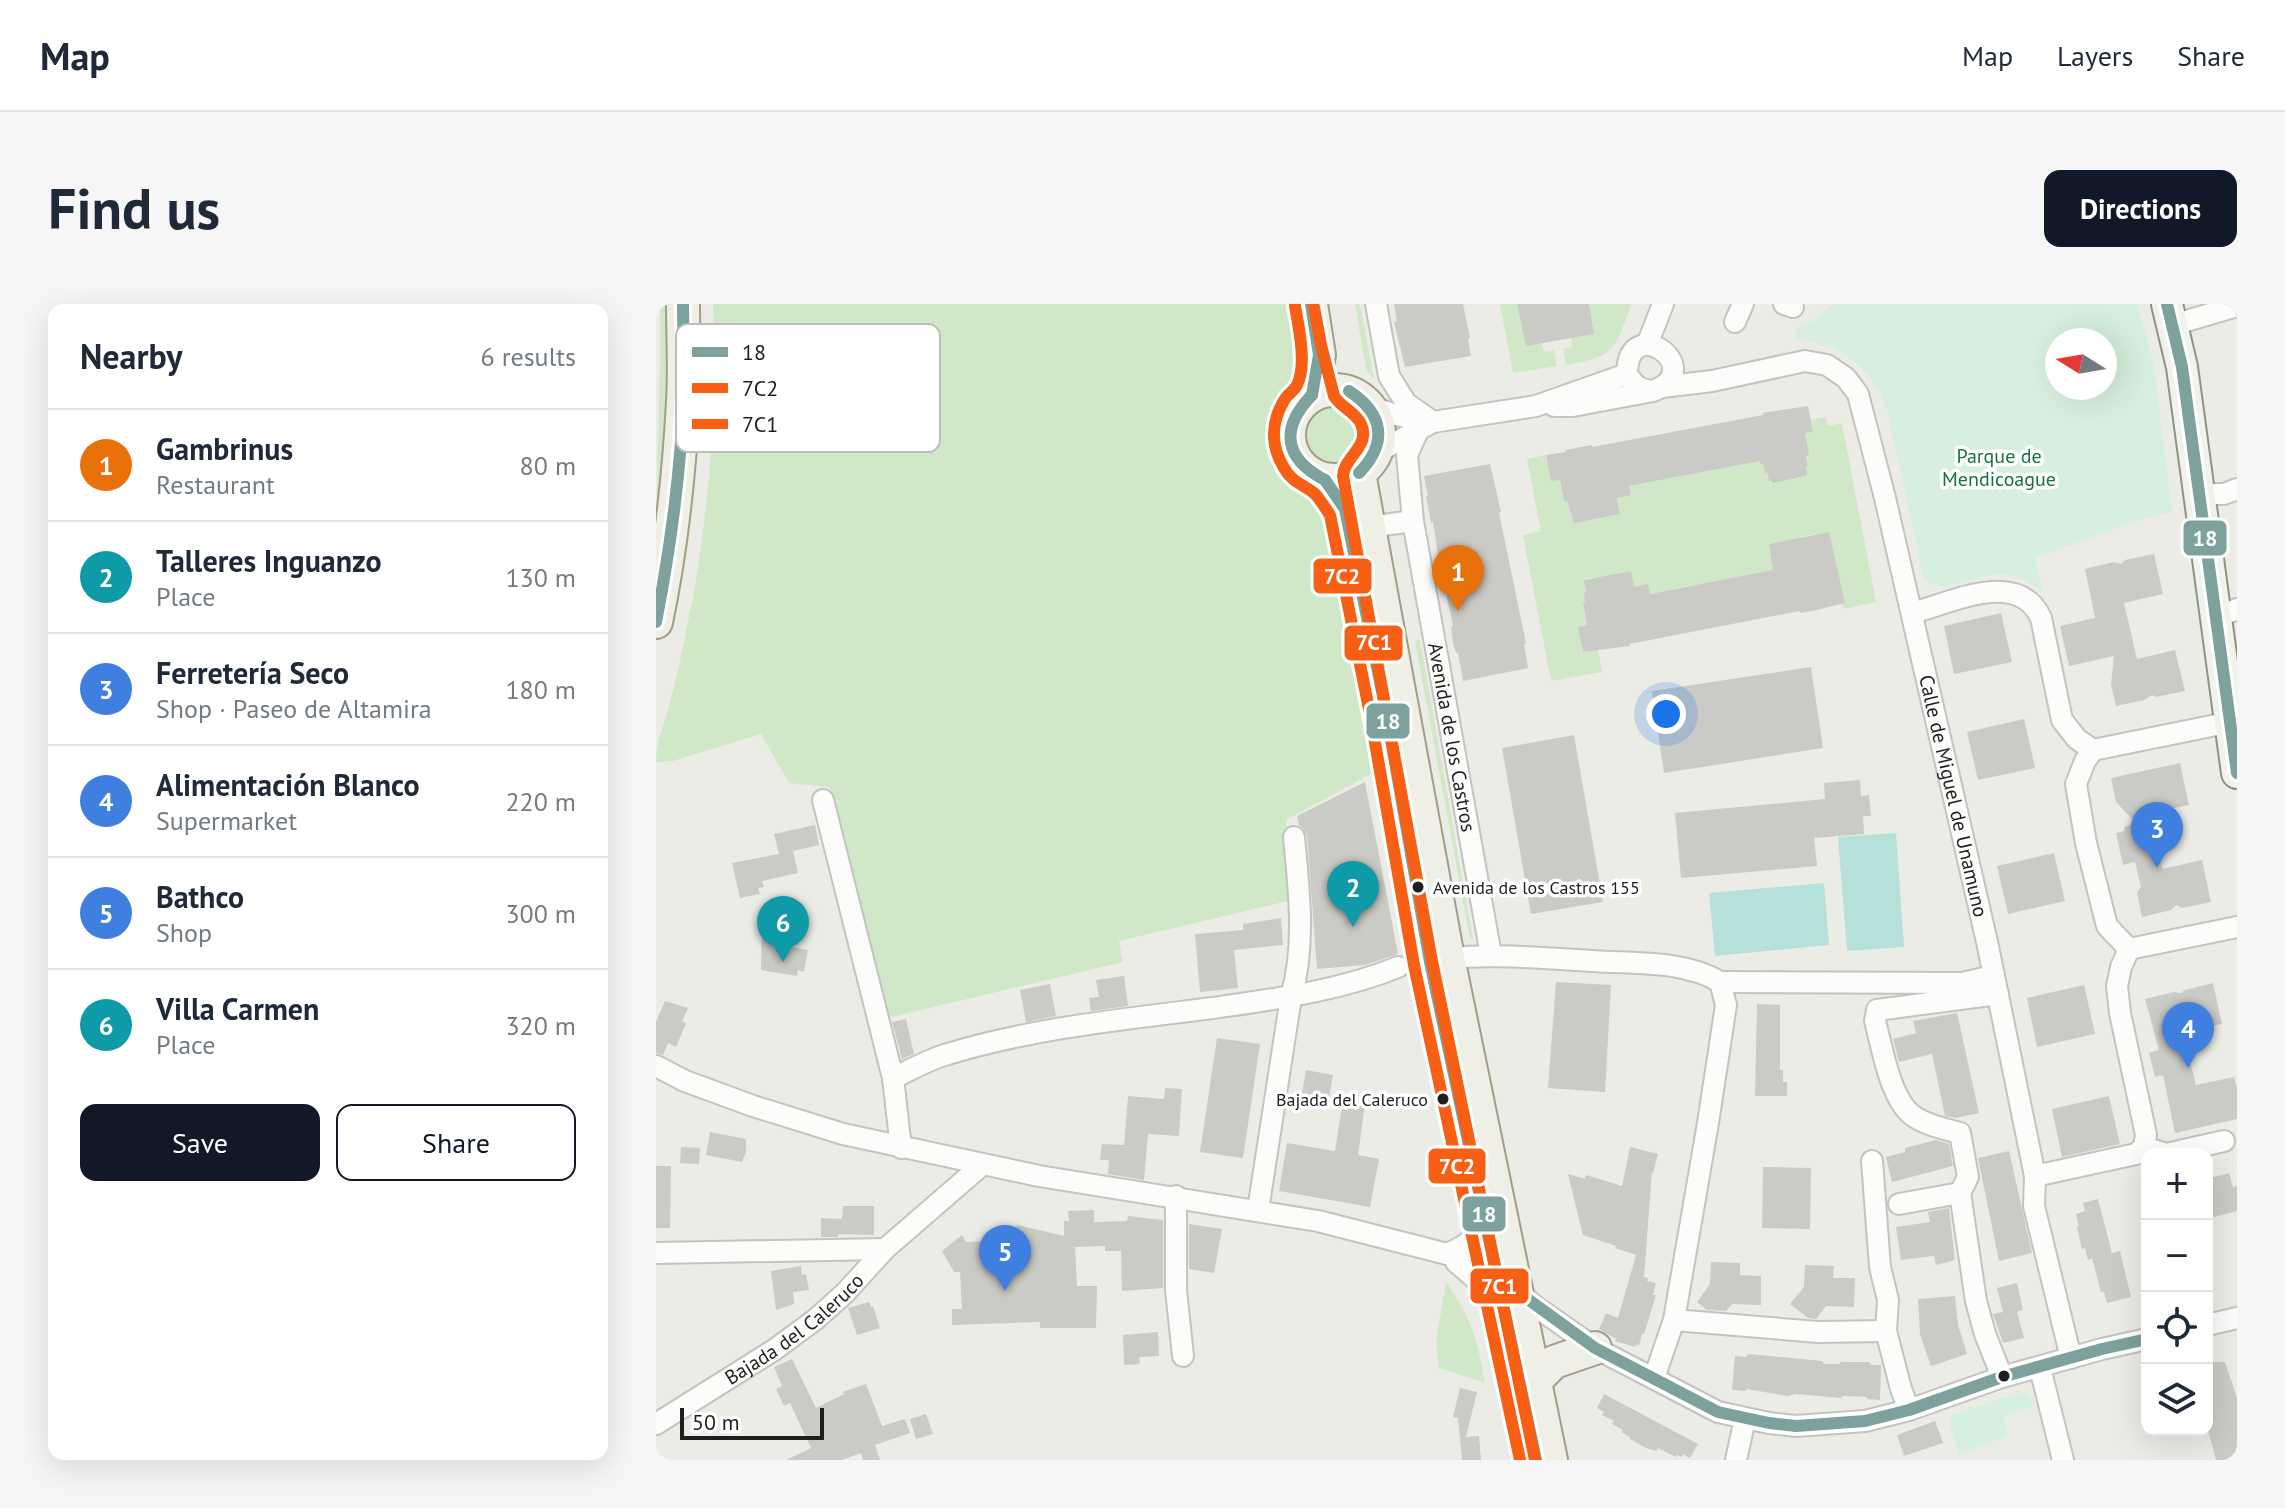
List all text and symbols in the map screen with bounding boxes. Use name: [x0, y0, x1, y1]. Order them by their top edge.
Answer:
text: Map: [40, 31, 110, 80]
text: Map: [1962, 37, 2013, 74]
text: Layers: [2057, 37, 2133, 74]
text: Share: [2177, 37, 2245, 74]
button: Directions: [2044, 170, 2237, 247]
text: Find us: [48, 172, 220, 244]
legend: [676, 324, 940, 452]
north arrow: [2045, 328, 2117, 400]
text: Nearby: [80, 334, 182, 378]
text: 18: [742, 338, 766, 366]
text: 6 results: [481, 340, 576, 373]
text: 7C2: [742, 374, 778, 402]
text: 7C1: [742, 410, 778, 438]
text: Gambrinus: [156, 429, 293, 468]
park label: Parque de Mendicoague: [1942, 443, 2056, 492]
text: 1: [99, 449, 113, 482]
text: 80 m: [520, 449, 576, 482]
text: Restaurant: [156, 468, 275, 501]
line badge: 18: [2182, 519, 2228, 557]
text: 18: [2193, 524, 2217, 552]
text: Talleres Inguanzo: [156, 541, 382, 580]
pin: 1: [1432, 545, 1484, 611]
line badge: 7C2: [1312, 557, 1373, 595]
text: 2: [99, 561, 113, 594]
text: 130 m: [505, 561, 576, 594]
text: 7C2: [1324, 562, 1360, 590]
text: Place: [156, 580, 215, 613]
line badge: 7C1: [1343, 624, 1404, 662]
text: 7C1: [1356, 628, 1392, 656]
street label: Avenida de los Castros: [1422, 640, 1482, 834]
text: Ferretería Seco: [156, 653, 349, 692]
street label: Calle de Miguel de Unamuno: [1913, 672, 1994, 919]
text: 3: [99, 673, 113, 706]
text: 180 m: [505, 673, 576, 706]
text: Shop · Paseo de Altamira: [156, 692, 432, 725]
your location: [1646, 694, 1686, 734]
line badge: 18: [1365, 702, 1411, 740]
text: 18: [1376, 707, 1400, 735]
text: Alimentación Blanco: [156, 765, 420, 804]
text: 4: [99, 785, 113, 818]
text: 220 m: [505, 785, 576, 818]
pin: 3: [2131, 802, 2183, 868]
text: Supermarket: [156, 804, 297, 837]
pin: 2: [1327, 861, 1379, 927]
place label: Avenida de los Castros 155: [1433, 876, 1640, 899]
text: Bathco: [156, 877, 244, 916]
marker: Avenida de los Castros 155: [1410, 879, 1426, 895]
pin: 6: [757, 896, 809, 962]
text: 5: [99, 897, 113, 930]
text: 300 m: [505, 897, 576, 930]
text: Shop: [156, 916, 212, 949]
text: Villa Carmen: [156, 989, 319, 1028]
pin: 4: [2162, 1002, 2214, 1068]
text: 6: [99, 1009, 113, 1042]
text: 320 m: [505, 1009, 576, 1042]
text: Place: [156, 1028, 215, 1061]
place label: Bajada del Caleruco: [1276, 1088, 1428, 1111]
marker: Bajada del Caleruco: [1435, 1091, 1451, 1107]
button: Save: [80, 1104, 320, 1181]
button: Share: [336, 1104, 576, 1181]
line badge: 7C2: [1427, 1147, 1487, 1185]
map controls: [2141, 1148, 2213, 1436]
button: +: [2141, 1148, 2213, 1220]
text: 7C2: [1439, 1152, 1475, 1180]
line badge: 18: [1461, 1195, 1507, 1233]
text: 18: [1472, 1200, 1496, 1228]
button: −: [2141, 1220, 2213, 1292]
pin: 5: [979, 1225, 1031, 1291]
line badge: 7C1: [1469, 1267, 1530, 1305]
street label: Bajada del Caleruco: [720, 1268, 869, 1391]
text: 7C1: [1481, 1272, 1517, 1300]
button: locate: [2141, 1292, 2213, 1364]
button: layers: [2141, 1364, 2213, 1436]
unlabelled marker: [1996, 1368, 2012, 1384]
scale bar: [680, 1404, 824, 1440]
text: 50 m: [692, 1408, 740, 1436]

